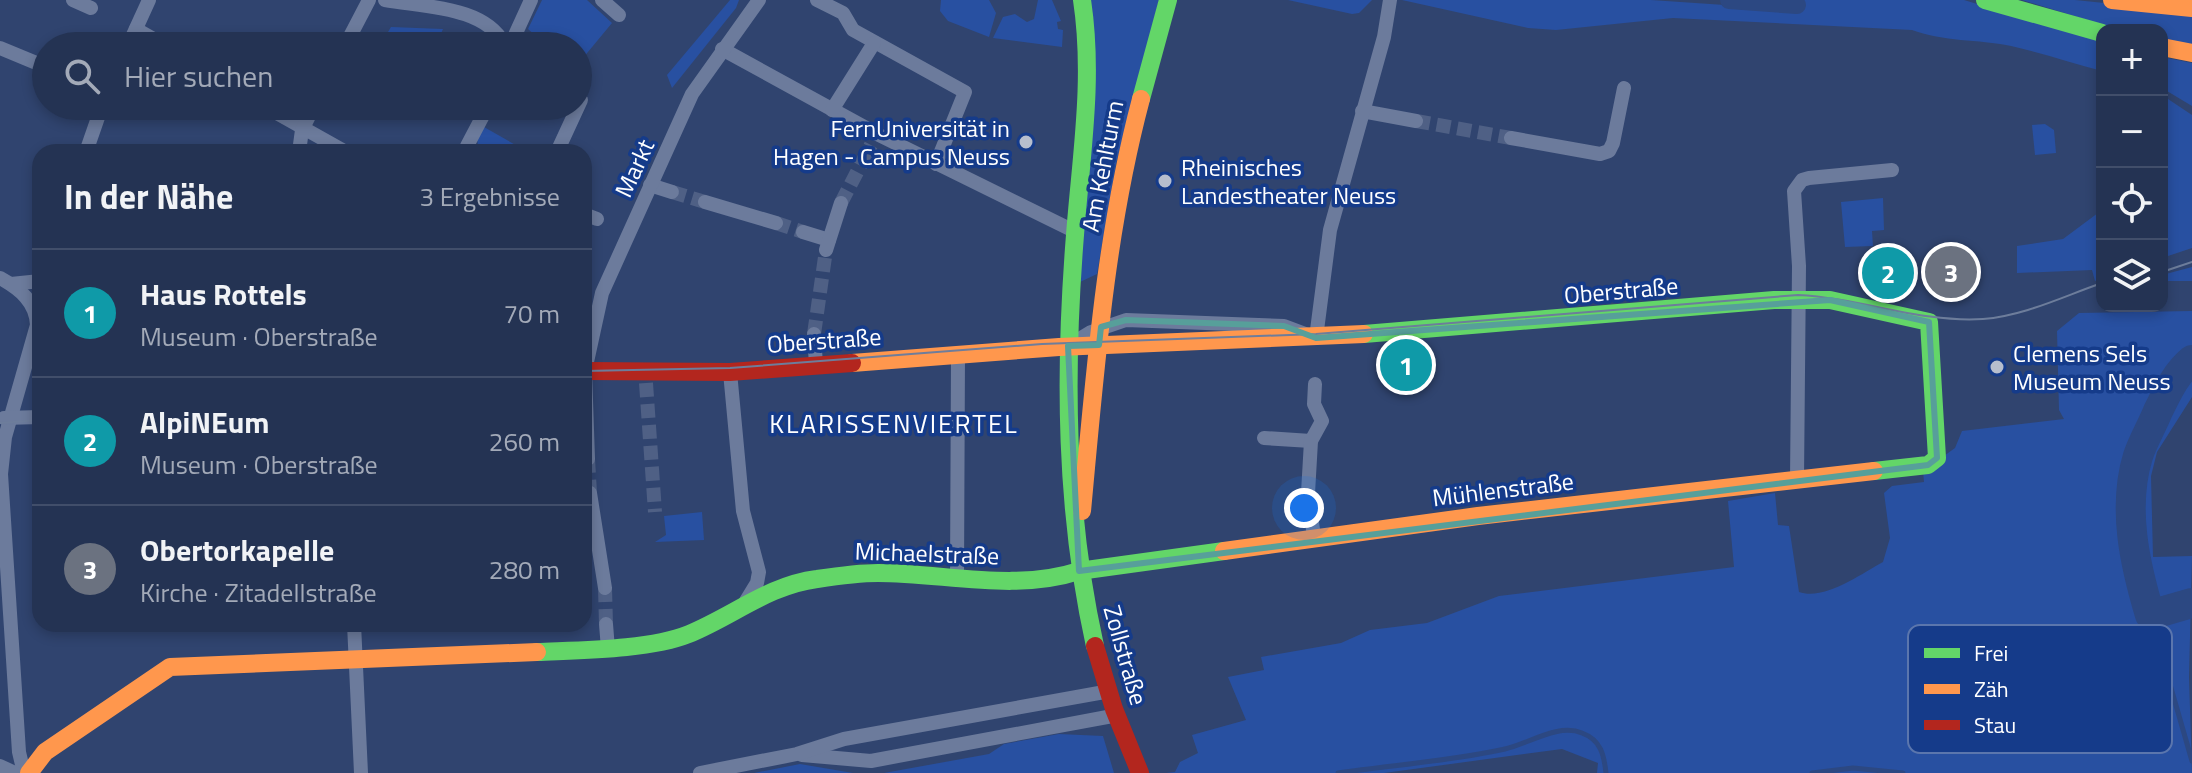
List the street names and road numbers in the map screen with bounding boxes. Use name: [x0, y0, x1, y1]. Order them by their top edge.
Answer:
street label: Am Kehlturm: [1072, 97, 1132, 235]
street label: Markt: [605, 133, 663, 203]
street label: Oberstraße: [1562, 267, 1680, 313]
street label: Oberstraße: [766, 318, 882, 362]
street label: Mühlenstraße: [1430, 462, 1576, 516]
street label: Michaelstraße: [854, 532, 1000, 574]
street label: Zollstraße: [1095, 601, 1157, 709]

